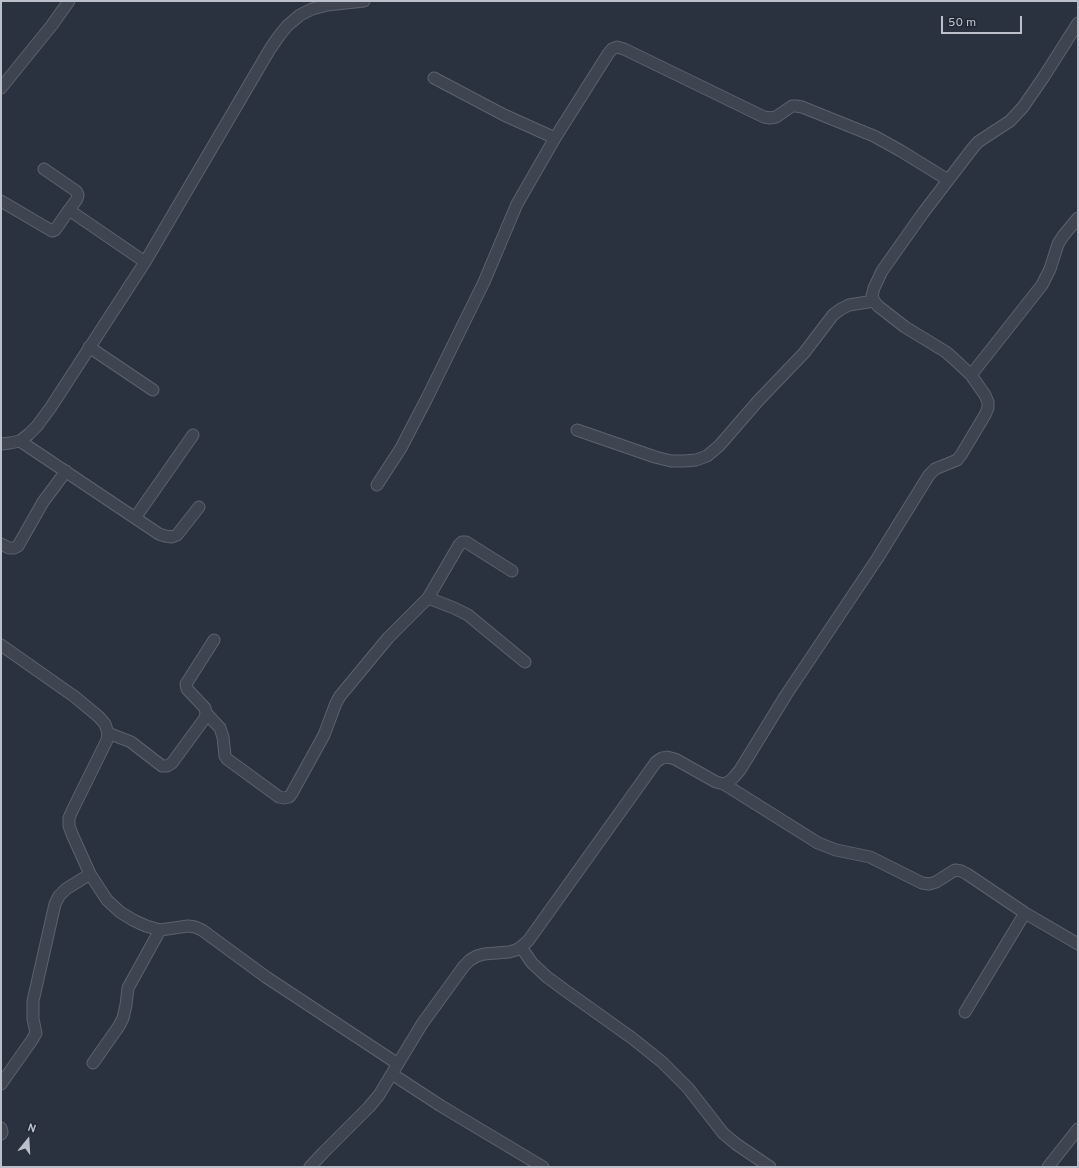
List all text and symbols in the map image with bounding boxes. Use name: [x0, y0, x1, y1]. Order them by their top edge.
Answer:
scale bar: [943, 8, 1024, 34]
text: 50 m: [948, 15, 976, 31]
north arrow: [8, 1120, 48, 1160]
text: N: [26, 1121, 38, 1136]

